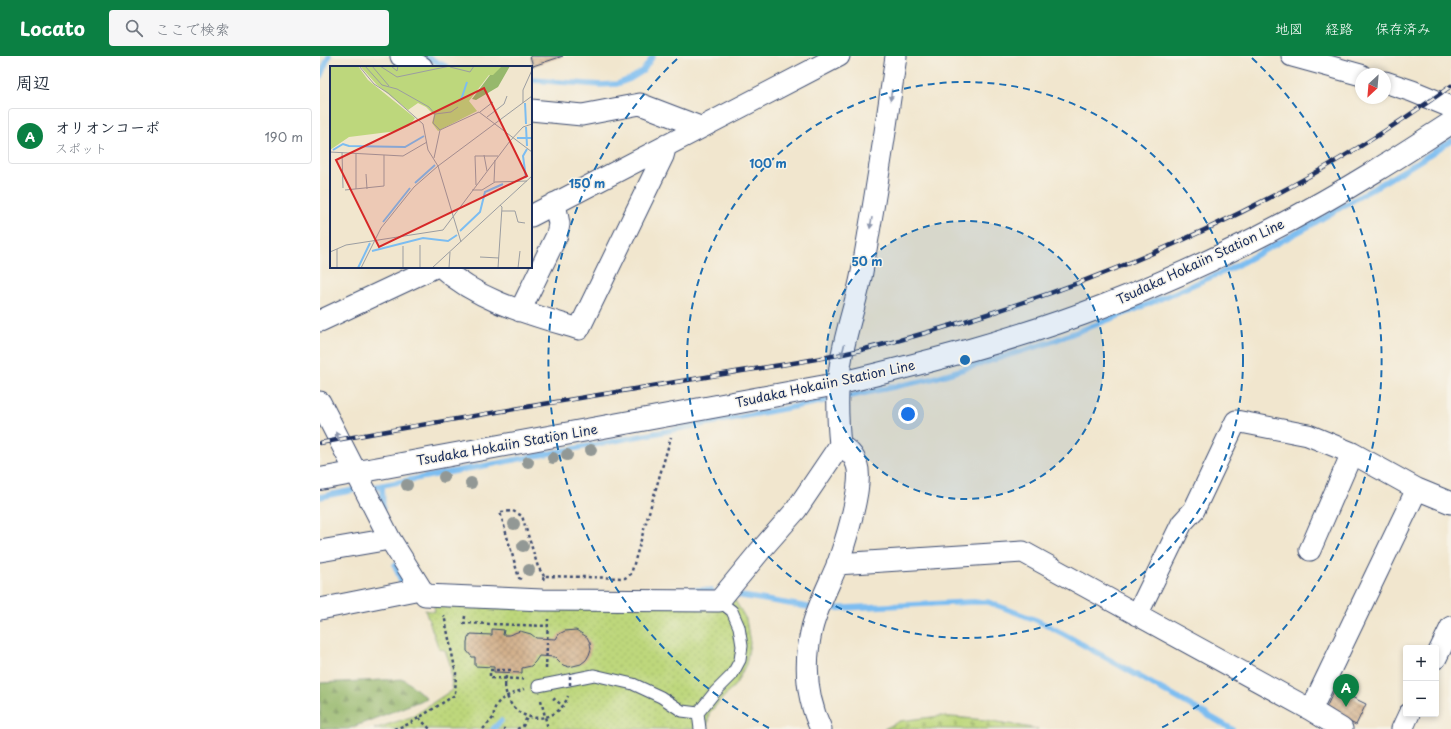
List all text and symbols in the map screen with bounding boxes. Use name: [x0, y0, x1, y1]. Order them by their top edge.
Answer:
search box: [109, 10, 389, 46]
text: Locato: [20, 14, 85, 42]
icon: search: [123, 17, 145, 39]
text: ここで検索: [155, 17, 230, 40]
text: 地図: [1275, 18, 1303, 39]
text: 経路: [1325, 18, 1353, 39]
text: 保存済み: [1375, 18, 1431, 39]
inset map: [330, 66, 532, 268]
north arrow: [1355, 68, 1391, 104]
text: 周辺: [16, 69, 50, 95]
one-way arrow: [888, 89, 894, 101]
text: オリオンコーポ: [55, 115, 160, 138]
text: A: [25, 127, 35, 146]
text: 190 m: [264, 127, 303, 146]
text: スポット: [55, 138, 107, 157]
text: 100 m: [749, 154, 787, 172]
text: 150 m: [569, 174, 605, 192]
street label: Tsudaka Hokaiin Station Line: [1113, 214, 1287, 308]
one-way arrow: [868, 217, 874, 229]
text: 50 m: [851, 252, 883, 270]
one-way arrow: [840, 344, 846, 356]
centre of rings: [958, 353, 972, 367]
street label: Tsudaka Hokaiin Station Line: [733, 355, 917, 411]
your location: [898, 404, 918, 424]
street label: Tsudaka Hokaiin Station Line: [415, 419, 599, 469]
one-way arrow: [335, 432, 341, 443]
map controls: [1403, 645, 1439, 717]
button: +: [1403, 645, 1439, 681]
pin: A: [1333, 674, 1359, 707]
button: −: [1403, 681, 1439, 717]

